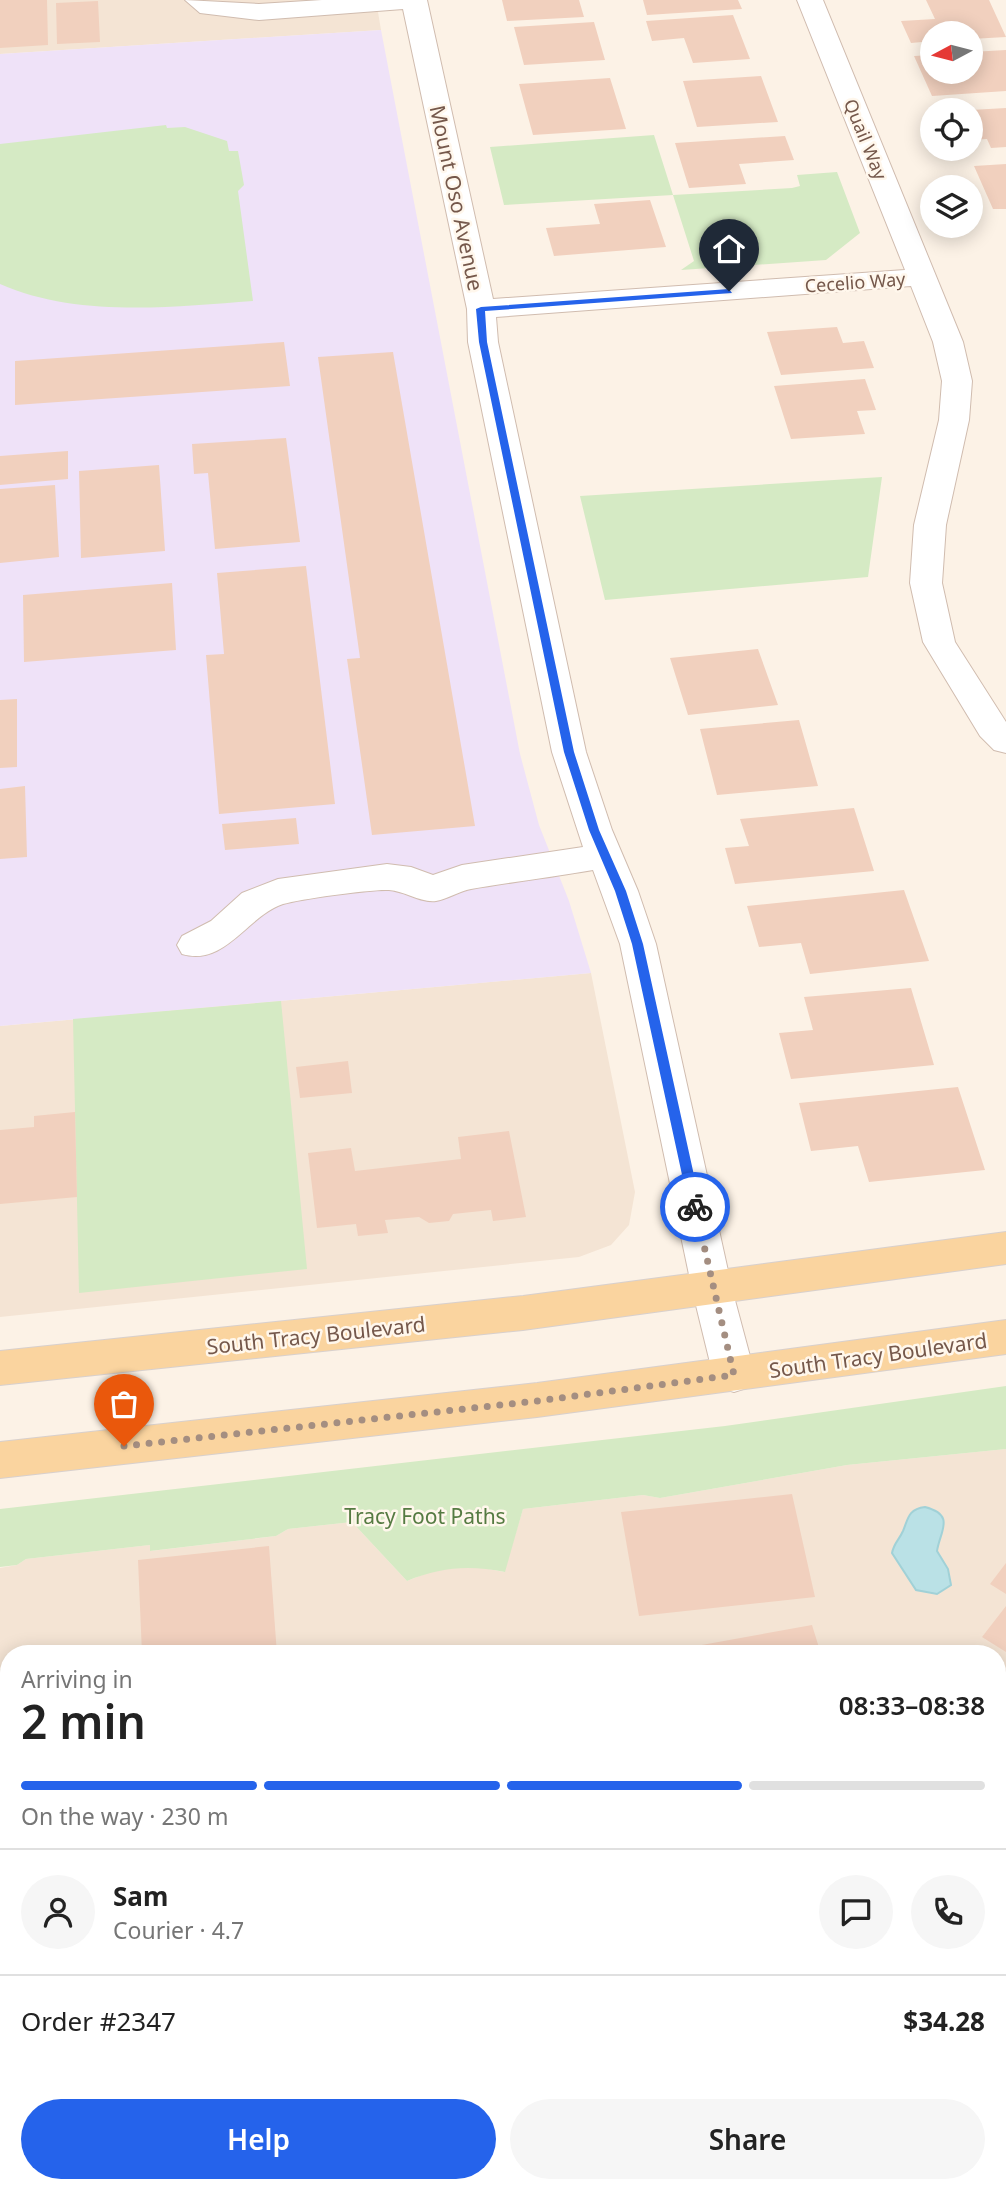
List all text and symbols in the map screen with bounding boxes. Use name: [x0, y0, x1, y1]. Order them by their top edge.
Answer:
north arrow: [920, 21, 984, 84]
map controls: [920, 21, 983, 238]
street label: Quail Way: [839, 95, 893, 184]
button: locate: [920, 98, 983, 161]
street label: Mount Oso Avenue: [424, 103, 490, 293]
button: layers: [920, 175, 983, 238]
pin: [699, 219, 759, 291]
icon: home: [710, 230, 748, 268]
street label: Cecelio Way: [804, 266, 907, 297]
courier: [660, 1172, 730, 1242]
icon: bike: [676, 1188, 714, 1226]
street label: South Tracy Boulevard: [205, 1310, 427, 1360]
street label: South Tracy Boulevard: [767, 1326, 989, 1384]
pin: [94, 1374, 154, 1446]
icon: bag: [105, 1385, 143, 1423]
park label: Tracy Foot Paths: [344, 1502, 506, 1530]
text: Arriving in: [21, 1663, 133, 1695]
text: 08:33–08:38: [839, 1687, 985, 1723]
text: 2 min: [21, 1690, 146, 1752]
text: On the way · 230 m: [21, 1800, 228, 1832]
button: person: [21, 1875, 95, 1949]
button: chat: [819, 1875, 893, 1949]
button: phone: [911, 1875, 985, 1949]
text: Sam: [113, 1878, 168, 1914]
text: Courier · 4.7: [113, 1914, 244, 1946]
text: Order #2347: [21, 2003, 176, 2039]
text: $34.28: [903, 2003, 985, 2039]
button: Help: [21, 2099, 496, 2179]
button: Share: [510, 2099, 985, 2179]

